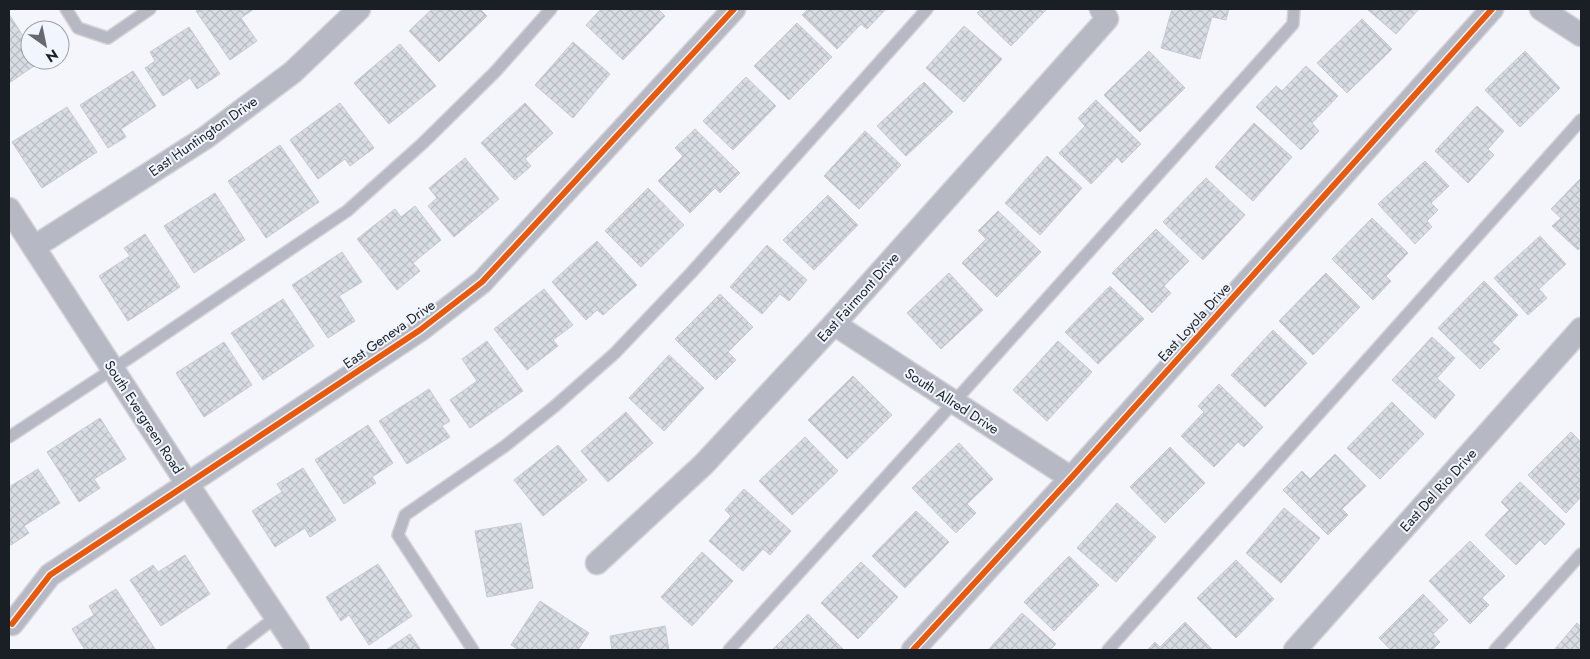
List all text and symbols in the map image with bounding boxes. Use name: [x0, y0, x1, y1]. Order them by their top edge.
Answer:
north arrow: [20, 20, 70, 70]
text: N: [42, 44, 62, 67]
street label: East Huntington Drive: [145, 91, 261, 181]
street label: East Fairmont Drive: [812, 248, 904, 346]
street label: East Loyola Drive: [1153, 278, 1235, 366]
street label: East Geneva Drive: [339, 295, 439, 373]
street label: South Evergreen Road: [100, 356, 188, 478]
street label: South Allred Drive: [901, 363, 1003, 439]
street label: East Del Rio Drive: [1395, 444, 1481, 536]

